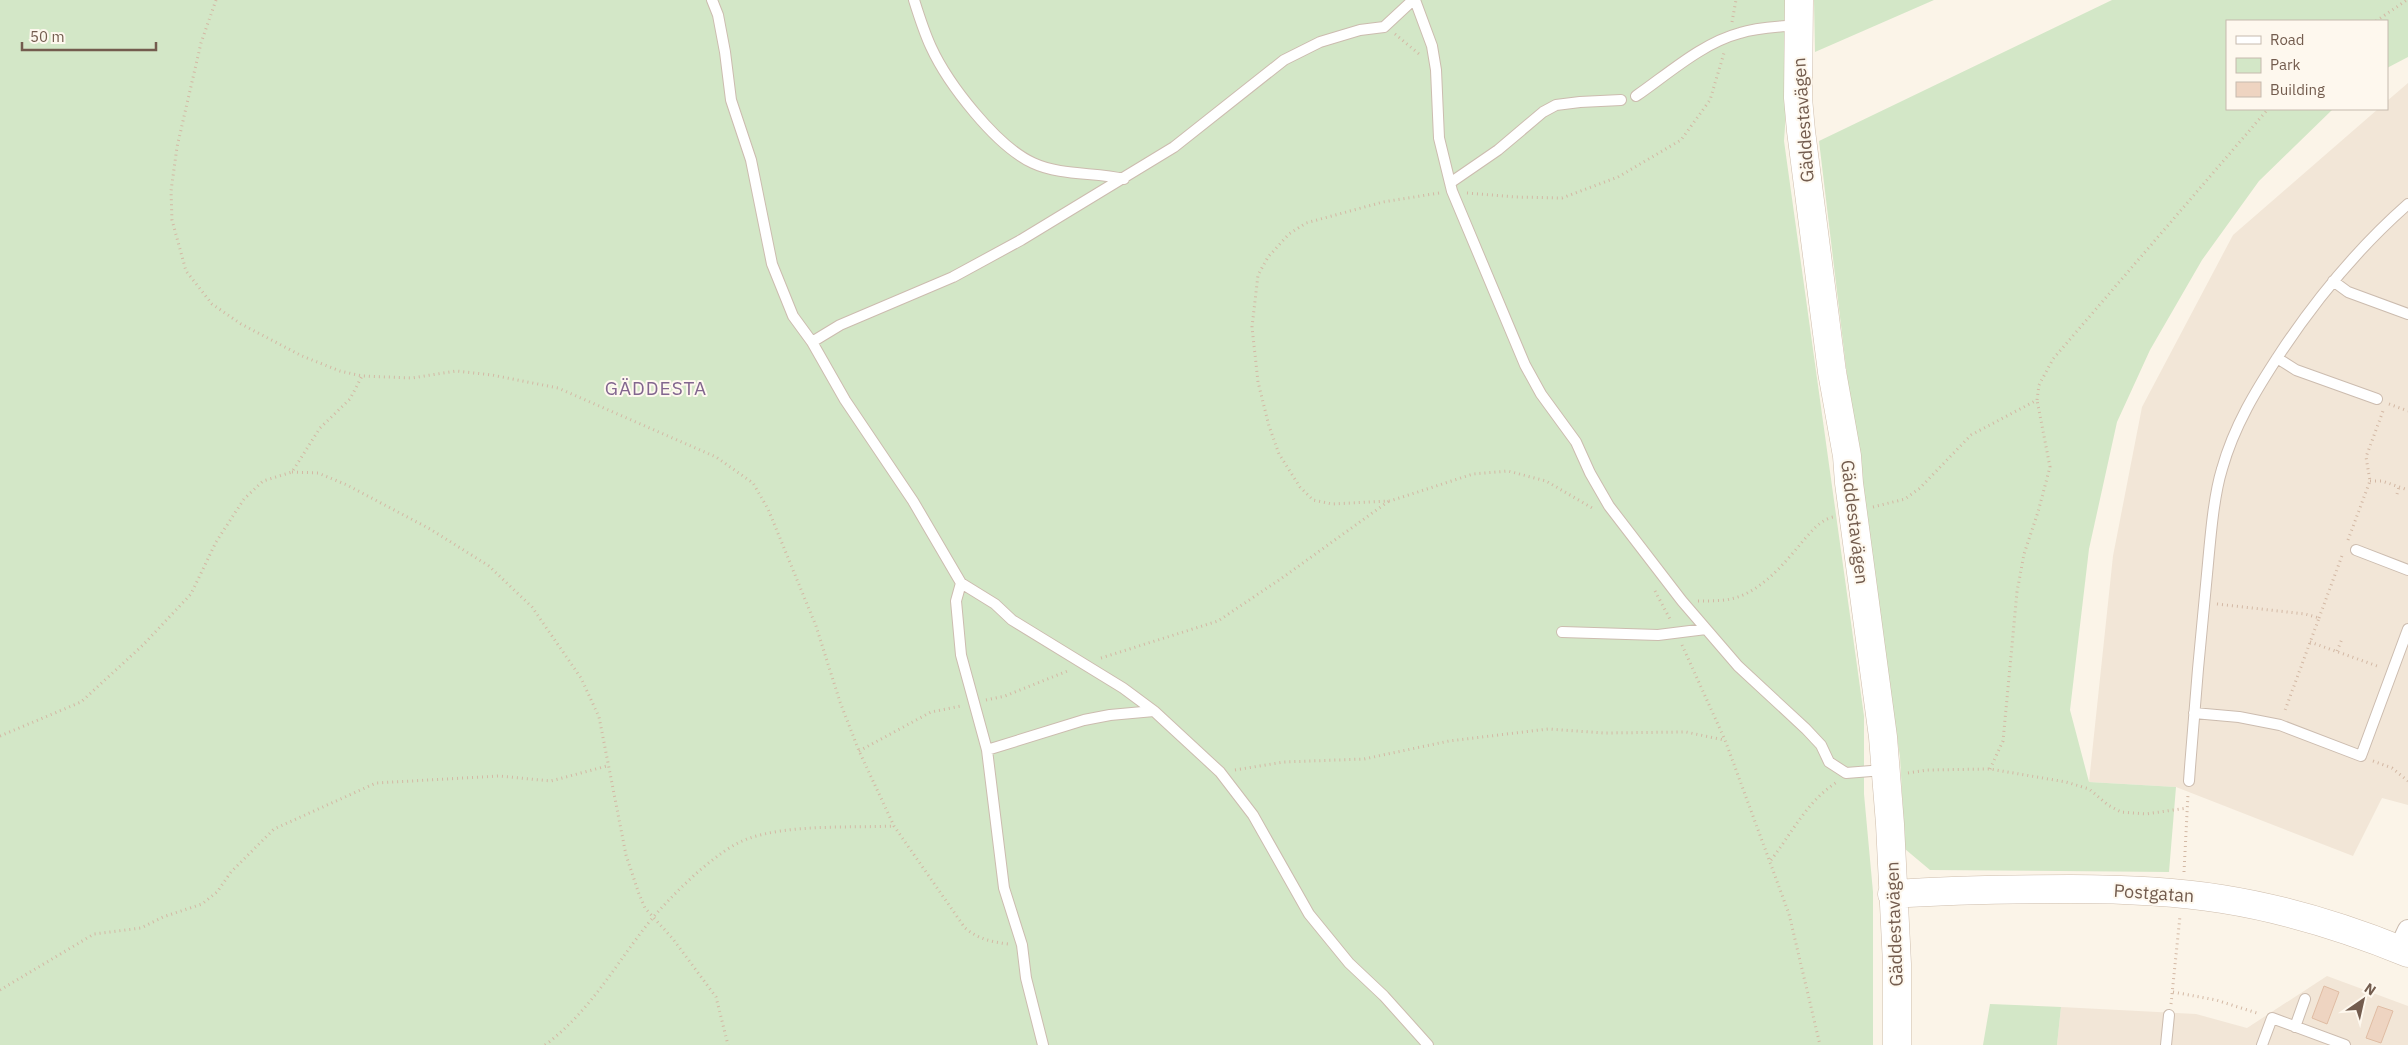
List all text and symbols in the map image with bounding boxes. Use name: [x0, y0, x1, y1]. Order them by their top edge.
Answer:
scale bar: [22, 20, 156, 52]
legend: [2226, 20, 2388, 110]
text: 50 m: [30, 27, 65, 46]
text: Road: [2270, 30, 2305, 49]
text: Park: [2270, 55, 2300, 74]
street label: Gäddestavägen: [1787, 57, 1819, 183]
text: Building: [2270, 80, 2325, 99]
district label: GÄDDESTA: [605, 376, 707, 400]
street label: Gäddestavägen: [1836, 459, 1874, 585]
street label: Gäddestavägen: [1880, 861, 1908, 987]
street label: Postgatan: [2113, 879, 2195, 907]
north arrow: [2338, 975, 2388, 1025]
text: N: [2361, 979, 2380, 1000]

